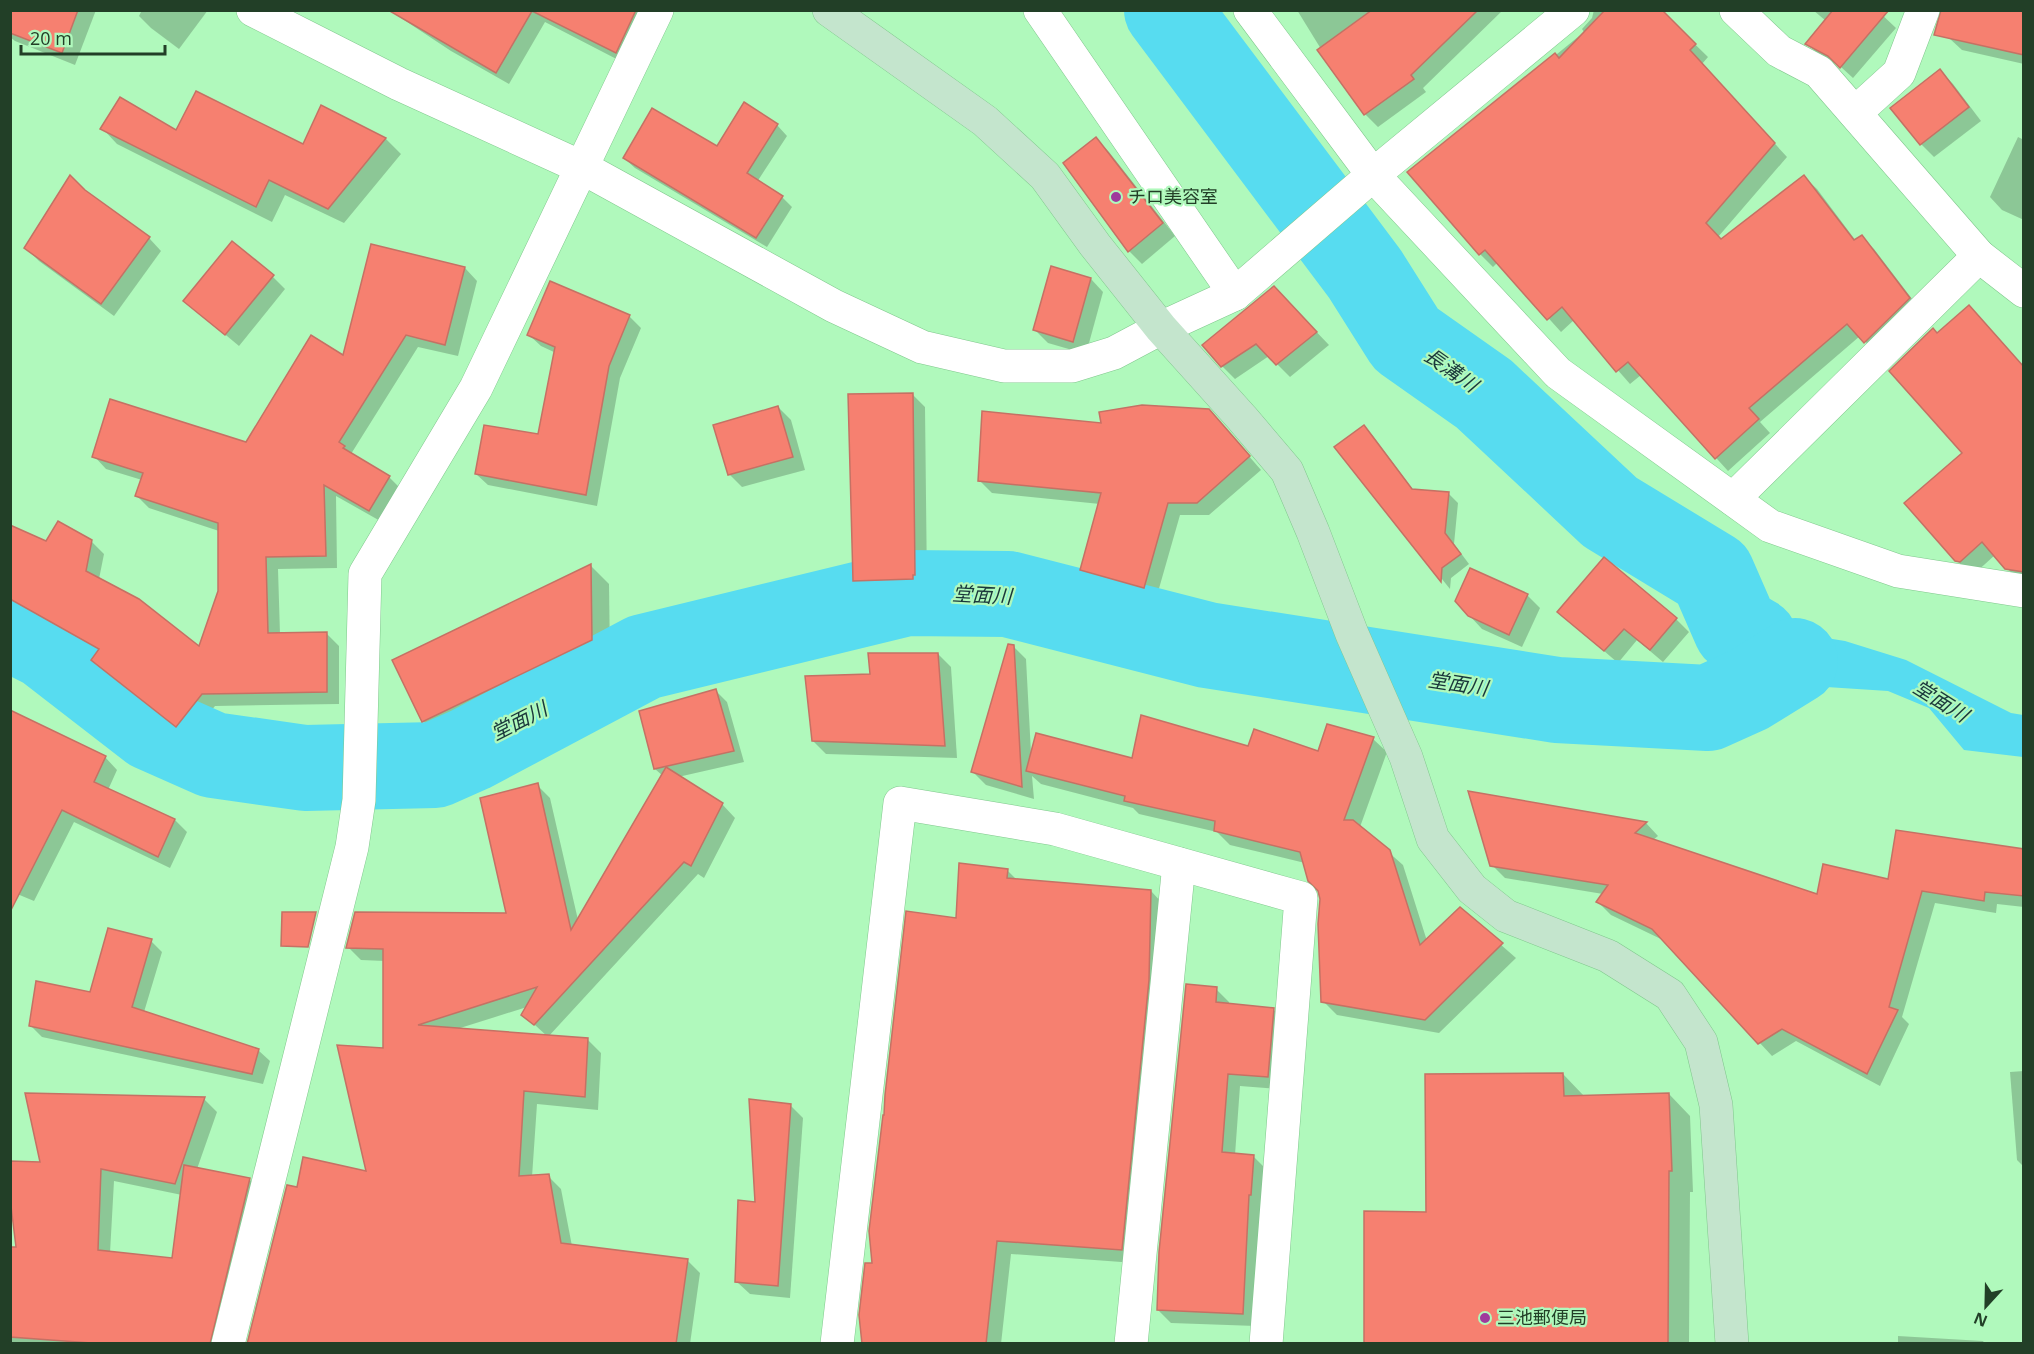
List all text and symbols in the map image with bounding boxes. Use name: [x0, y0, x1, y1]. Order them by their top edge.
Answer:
scale bar: [21, 18, 165, 56]
text: 20 m: [30, 26, 72, 50]
place label: チロ美容室: [1128, 184, 1218, 208]
marker: チロ美容室: [1109, 190, 1123, 204]
water label: 長溝川: [1419, 341, 1485, 399]
water label: 堂面川: [951, 579, 1015, 610]
water label: 堂面川: [1426, 665, 1492, 702]
water label: 堂面川: [1909, 673, 1976, 729]
water label: 堂面川: [486, 694, 553, 746]
north arrow: [1956, 1276, 2016, 1336]
place label: 三池郵便局: [1497, 1305, 1587, 1329]
text: N: [1970, 1307, 1991, 1333]
marker: 三池郵便局: [1478, 1311, 1492, 1325]

